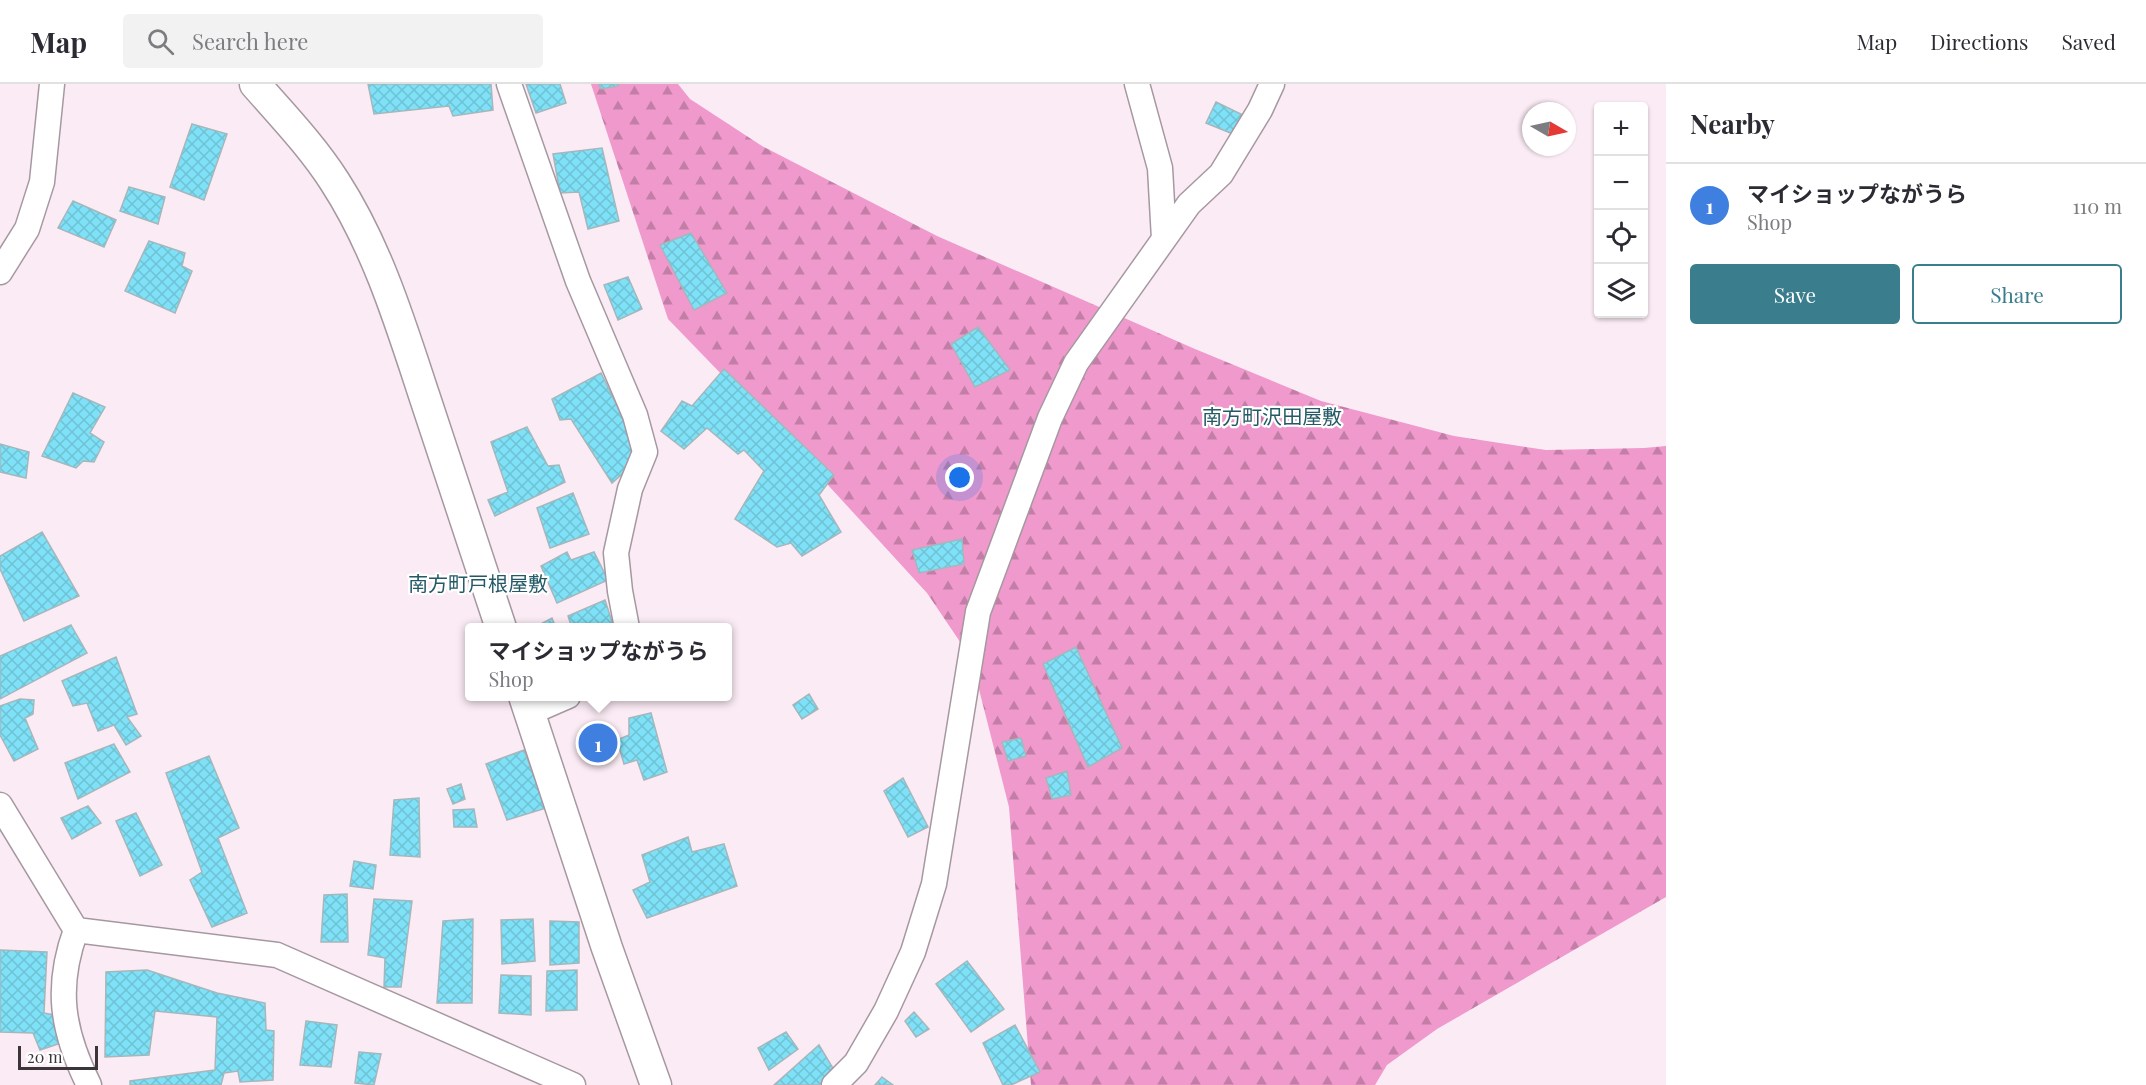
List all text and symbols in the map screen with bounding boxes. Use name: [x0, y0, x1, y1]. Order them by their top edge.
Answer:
search box: [123, 14, 543, 68]
text: Map: [30, 23, 87, 60]
icon: search: [144, 25, 177, 58]
text: Search here: [192, 26, 308, 56]
text: Map: [1856, 27, 1897, 55]
text: Directions: [1930, 27, 2028, 55]
text: Saved: [2061, 27, 2116, 55]
north arrow: [1522, 102, 1576, 156]
map controls: [1594, 102, 1648, 318]
button: +: [1594, 102, 1648, 156]
text: Nearby: [1690, 106, 1775, 141]
button: −: [1594, 156, 1648, 210]
text: マイショップながうら: [1747, 178, 1967, 208]
text: 1: [1706, 192, 1713, 219]
text: 110 m: [2072, 192, 2122, 219]
text: Shop: [1747, 208, 1792, 235]
button: locate: [1594, 210, 1648, 264]
button: layers: [1594, 264, 1648, 318]
button: Save: [1690, 264, 1900, 324]
button: Share: [1912, 264, 2122, 324]
district label: 南方町沢田屋敷: [1202, 402, 1342, 429]
your location: [945, 463, 974, 492]
district label: 南方町戸根屋敷: [408, 569, 548, 596]
popup: [465, 623, 732, 701]
text: マイショップながうら: [488, 635, 709, 665]
text: Shop: [488, 665, 534, 692]
pin: 1: [578, 720, 618, 766]
scale bar: [18, 1043, 98, 1070]
text: 20 m: [27, 1046, 62, 1067]

